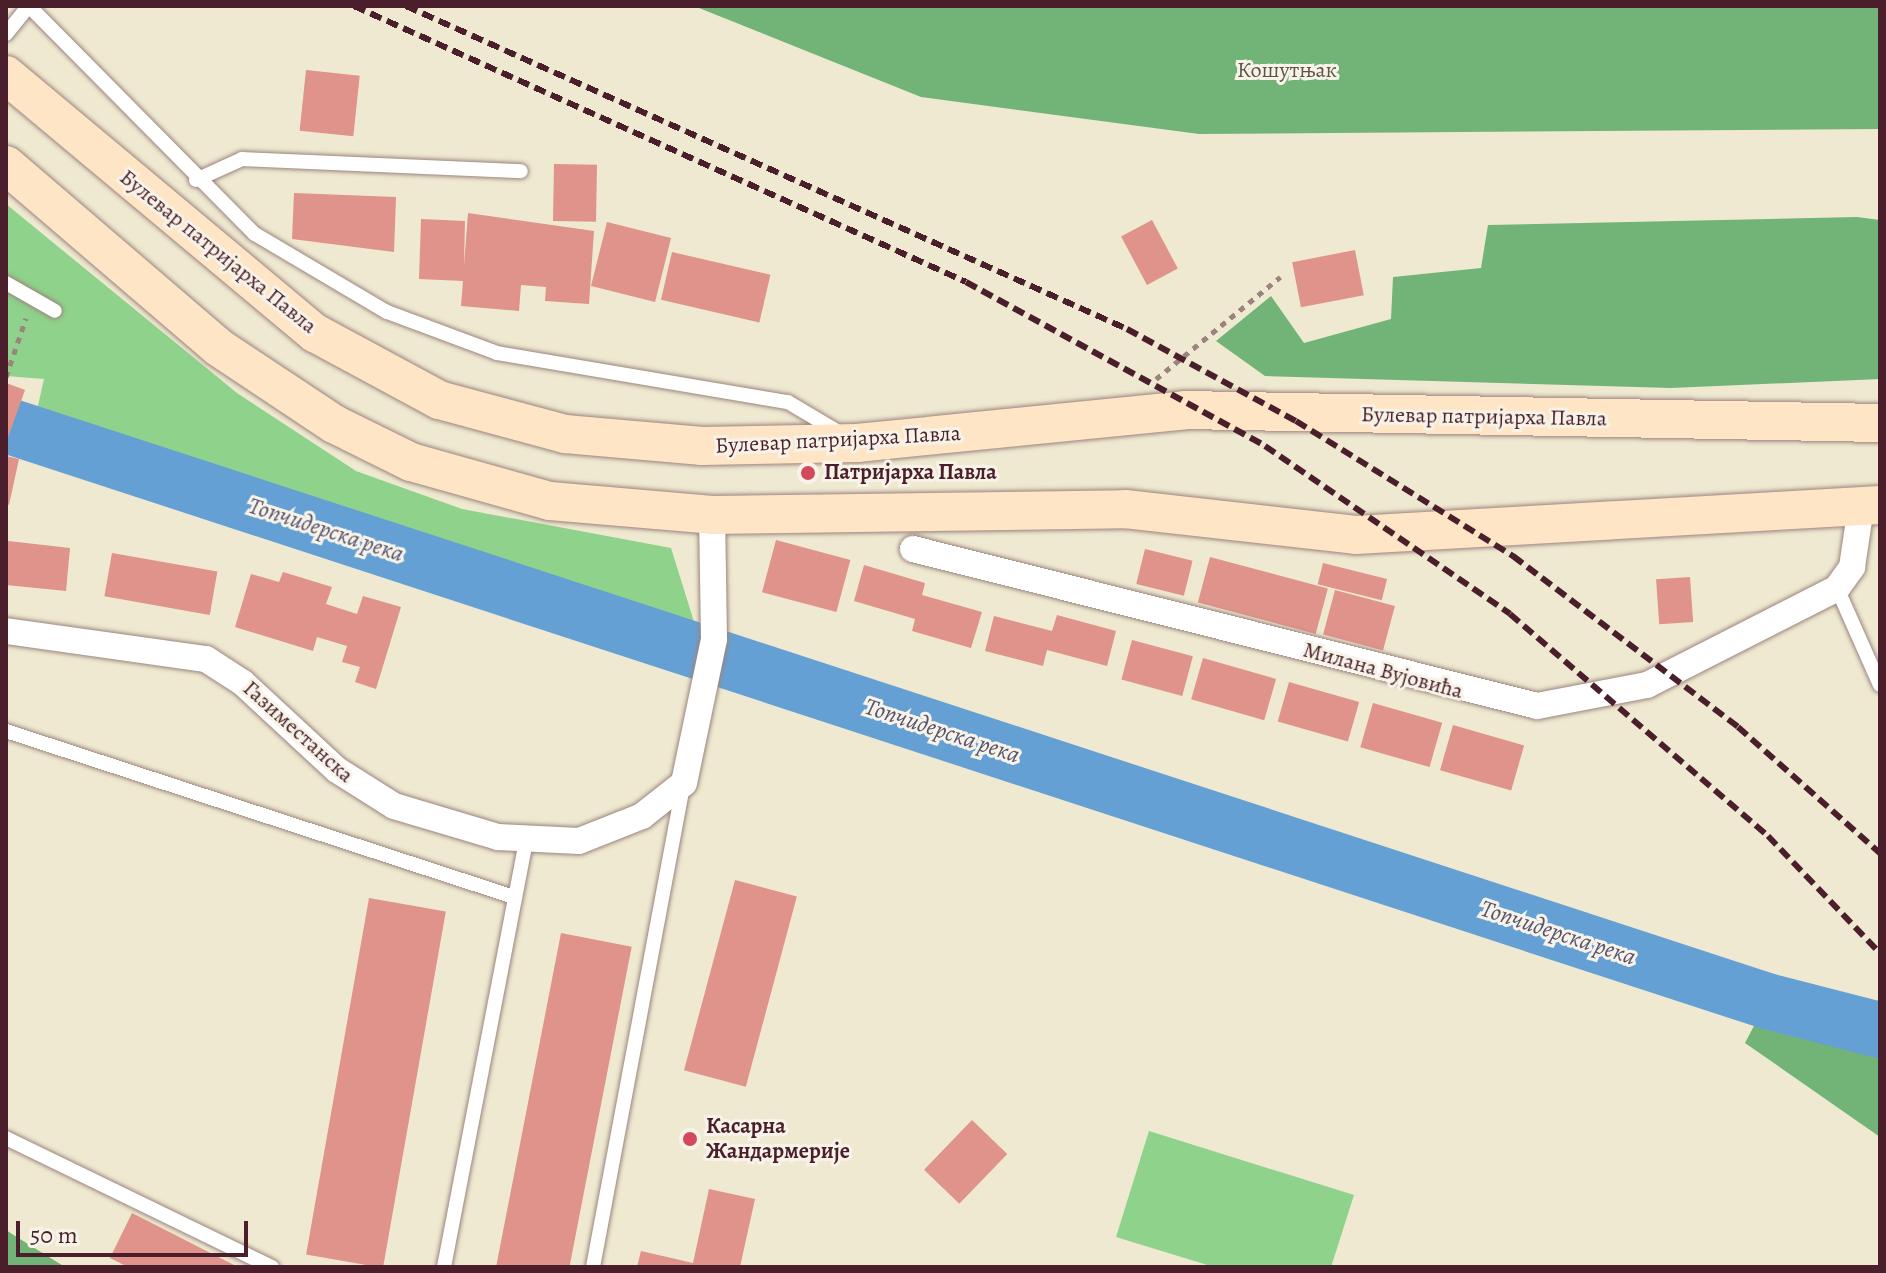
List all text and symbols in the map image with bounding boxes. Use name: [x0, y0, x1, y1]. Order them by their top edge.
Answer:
park label: Кошутњак: [1237, 58, 1337, 84]
street label: Булевар патријарха Павла: [114, 164, 322, 340]
street label: Булевар патријарха Павла: [1361, 402, 1607, 432]
street label: Булевар патријарха Павла: [715, 420, 961, 460]
place label: Патријарха Павла: [824, 460, 997, 486]
marker: Патријарха Павла: [799, 464, 817, 482]
water label: Топчидерска река: [245, 491, 407, 569]
street label: Милана Вујовића: [1300, 637, 1466, 705]
street label: Газиместанска: [237, 675, 359, 789]
water label: Топчидерска река: [861, 692, 1023, 770]
water label: Топчидерска река: [1477, 894, 1639, 972]
place label: Касарна Жандармерије: [706, 1113, 850, 1164]
marker: Касарна Жандармерије: [681, 1130, 699, 1148]
scale bar: [20, 1205, 252, 1255]
text: 50 m: [30, 1219, 78, 1251]

